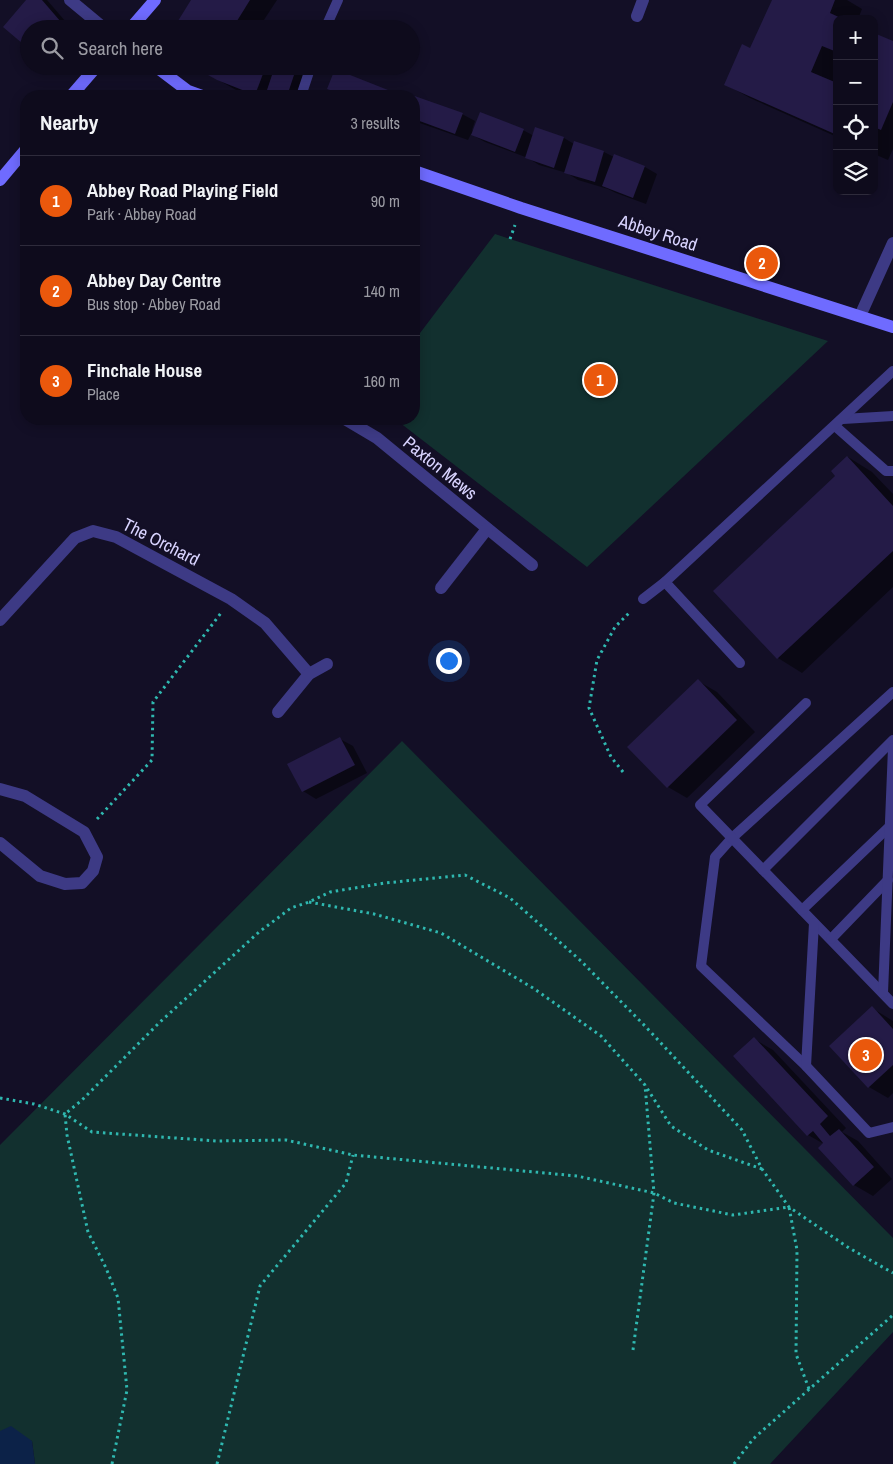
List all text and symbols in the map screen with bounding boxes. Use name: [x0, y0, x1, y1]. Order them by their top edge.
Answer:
map controls: [833, 15, 878, 195]
button: +: [833, 15, 878, 60]
search box: [20, 20, 420, 75]
icon: search: [38, 34, 66, 62]
text: Search here: [78, 35, 163, 61]
button: −: [833, 60, 878, 105]
button: locate: [833, 105, 878, 150]
text: Nearby: [40, 108, 98, 137]
text: 3 results: [350, 112, 400, 134]
button: layers: [833, 150, 878, 195]
text: Abbey Road Playing Field: [87, 177, 278, 203]
text: 1: [52, 190, 60, 212]
text: 90 m: [371, 190, 400, 212]
text: Park · Abbey Road: [87, 203, 196, 225]
street label: Abbey Road: [615, 208, 701, 257]
pin: 2: [746, 244, 778, 282]
text: Abbey Day Centre: [87, 267, 221, 293]
text: 2: [52, 280, 60, 302]
text: 140 m: [364, 280, 400, 302]
text: Bus stop · Abbey Road: [87, 293, 221, 315]
text: Finchale House: [87, 357, 202, 383]
pin: 1: [584, 361, 616, 399]
text: 3: [52, 370, 60, 392]
text: 160 m: [364, 370, 400, 392]
text: Place: [87, 383, 120, 405]
street label: Paxton Mews: [398, 430, 483, 505]
street label: The Orchard: [119, 512, 204, 572]
your location: [436, 648, 462, 674]
pin: 3: [850, 1036, 882, 1074]

